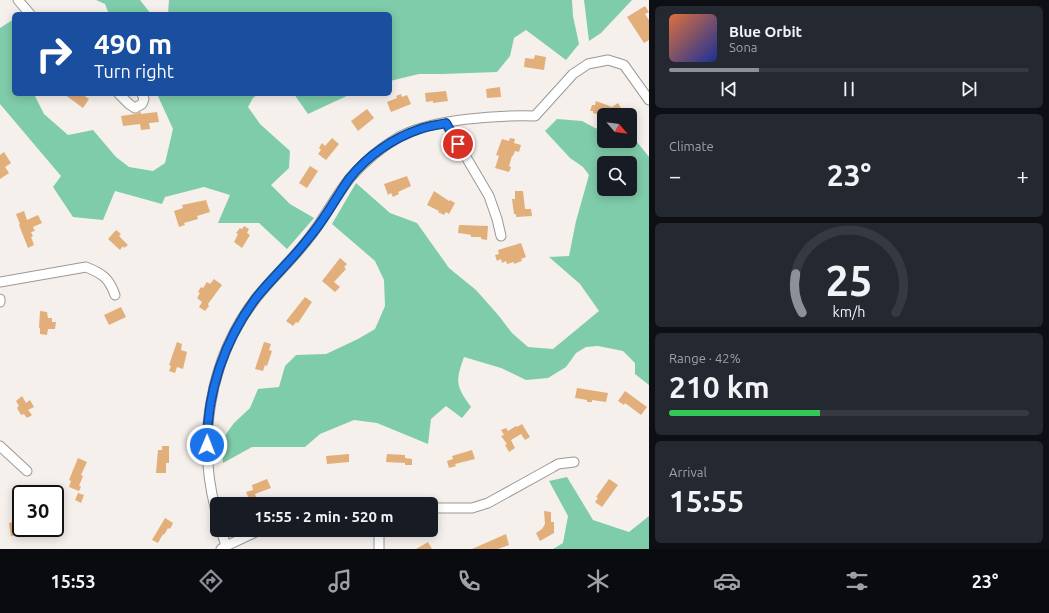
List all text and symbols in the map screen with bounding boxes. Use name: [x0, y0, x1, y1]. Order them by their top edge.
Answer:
text: Blue Orbit: [729, 23, 802, 40]
icon: right: [28, 28, 80, 80]
text: 490 m: [94, 28, 172, 59]
text: Sona: [729, 40, 758, 54]
text: Turn right: [94, 61, 174, 81]
icon: previous: [718, 78, 740, 100]
icon: pause: [838, 78, 860, 100]
icon: next: [958, 78, 980, 100]
north arrow: [597, 108, 637, 148]
map controls: [597, 108, 637, 196]
pin: [441, 127, 475, 161]
icon: arrive: [447, 133, 469, 155]
text: Climate: [669, 139, 714, 153]
button: search: [597, 156, 637, 196]
text: 23°: [827, 158, 871, 192]
text: −: [669, 163, 681, 188]
text: +: [1017, 163, 1029, 188]
text: 25: [826, 256, 872, 303]
text: km/h: [833, 303, 865, 319]
text: Range · 42%: [669, 351, 741, 365]
text: 210 km: [669, 370, 770, 404]
position arrow: [186, 424, 228, 466]
text: Arrival: [669, 465, 707, 479]
text: 15:55: [669, 484, 744, 518]
speed limit sign: 30: [12, 485, 64, 537]
text: 15:55 · 2 min · 520 m: [255, 508, 393, 525]
icon: directions: [197, 567, 225, 595]
icon: music: [326, 567, 354, 595]
icon: phone: [455, 567, 483, 595]
icon: climate: [584, 567, 612, 595]
icon: car: [713, 567, 741, 595]
icon: filters: [843, 567, 871, 595]
text: 15:53: [51, 571, 96, 591]
text: 23°: [972, 571, 998, 591]

